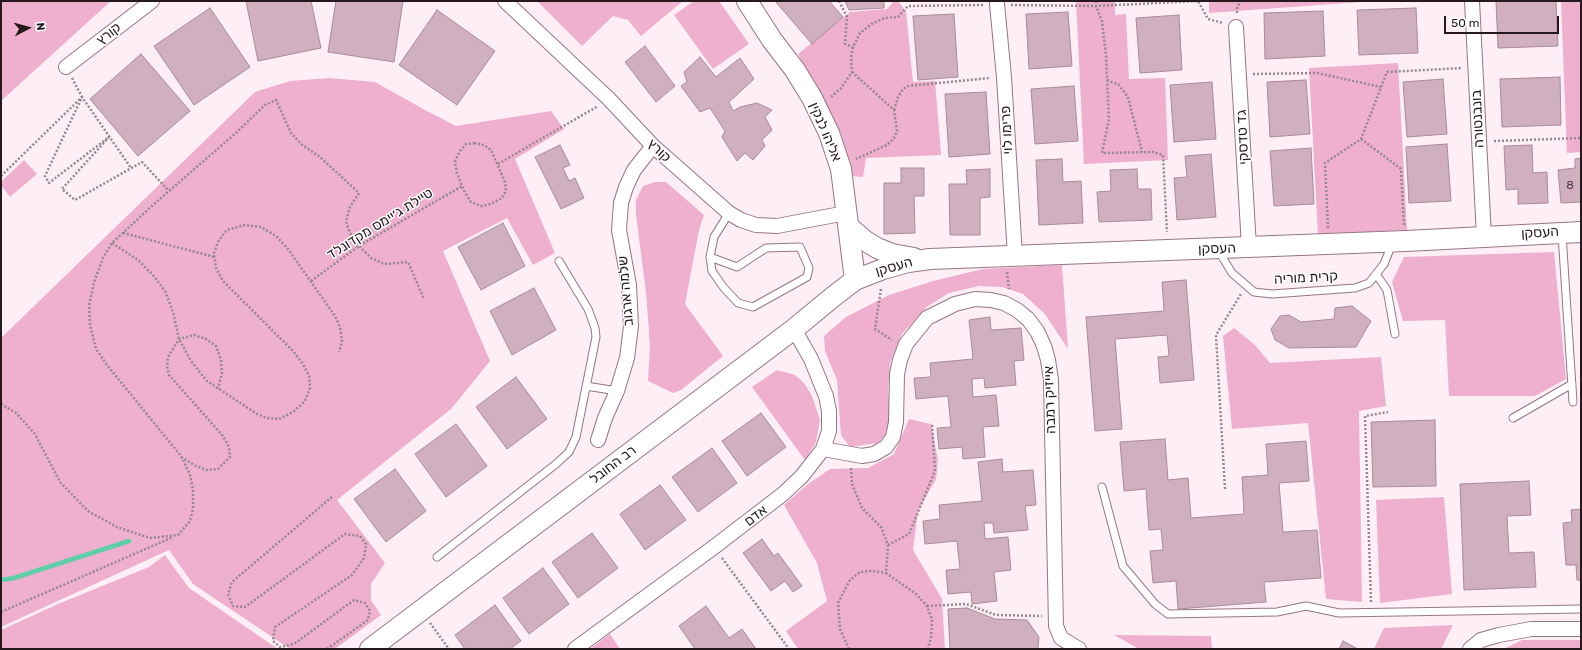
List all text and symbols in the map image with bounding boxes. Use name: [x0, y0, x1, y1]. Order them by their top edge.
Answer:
north arrow: [8, 8, 48, 48]
scale bar: [1446, 8, 1561, 34]
text: 50 m: [1451, 16, 1479, 30]
street label: קורץ: [93, 19, 125, 49]
text: N: [34, 22, 47, 31]
street label: בונבנטורה: [1468, 89, 1488, 149]
street label: אליהו לנקין: [805, 100, 845, 164]
street label: פרימו לוי: [997, 105, 1017, 155]
street label: גד טדסקי: [1233, 109, 1253, 165]
street label: קורץ: [643, 136, 675, 166]
house number: 8: [1566, 179, 1574, 193]
street label: טיילת ג׳יימס מקדונלד: [324, 185, 436, 263]
street label: העסקן: [1521, 223, 1559, 243]
street label: העסקן: [1198, 240, 1236, 258]
street label: העסקן: [874, 254, 914, 280]
street label: שלמה ארגוב: [615, 255, 637, 327]
street label: קרית מוריה: [1274, 268, 1338, 288]
street label: אייזיק רמבה: [1040, 366, 1060, 434]
street label: רב החובל: [586, 442, 640, 488]
street label: אדם: [741, 502, 771, 530]

